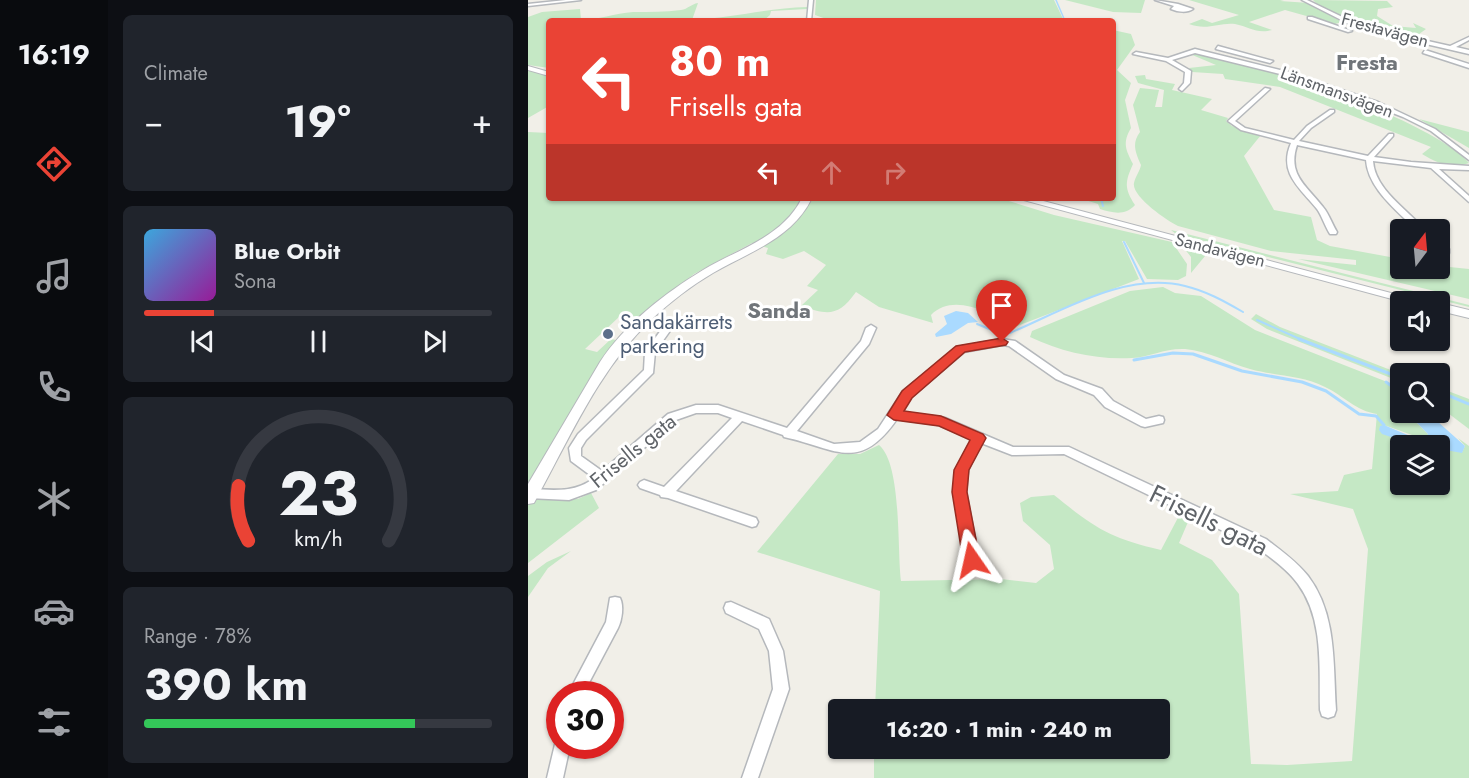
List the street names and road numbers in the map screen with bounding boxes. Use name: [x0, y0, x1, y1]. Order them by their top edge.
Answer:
street label: Frestavägen: [1338, 6, 1432, 54]
street label: Länsmansvägen: [1277, 60, 1397, 124]
street label: Sandavägen: [1172, 226, 1268, 274]
street label: Frisells gata: [583, 407, 683, 495]
street label: Frisells gata: [1143, 475, 1275, 565]

